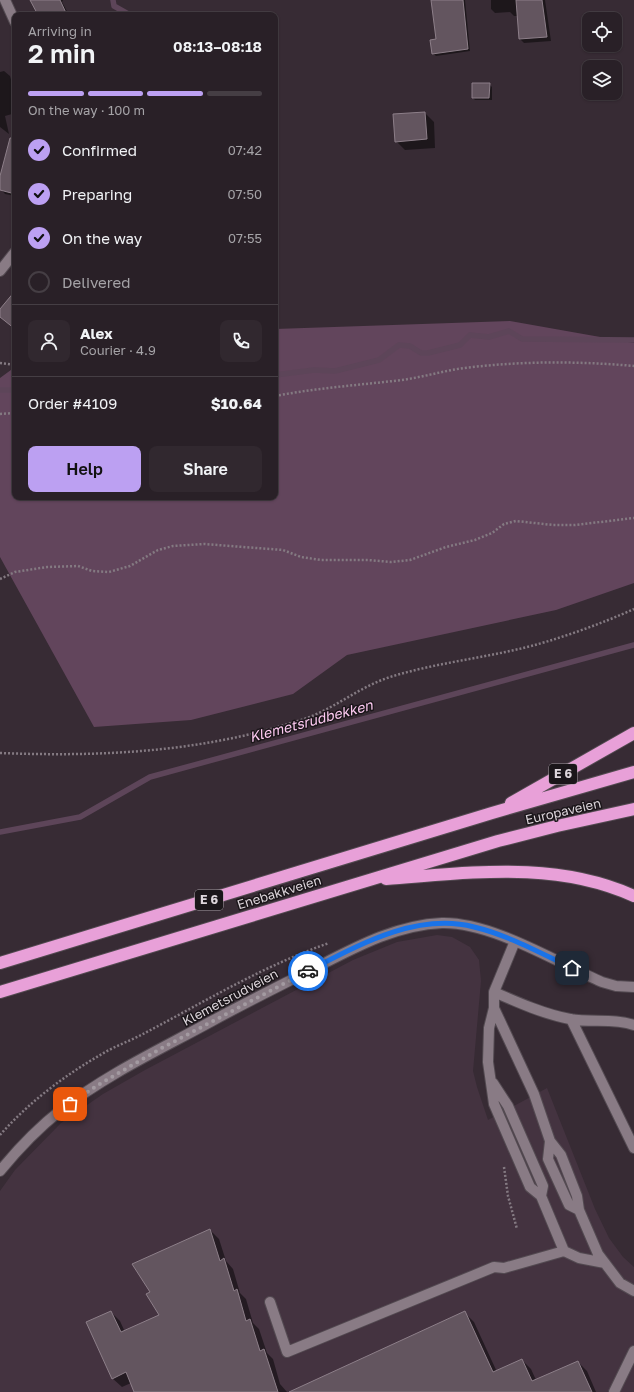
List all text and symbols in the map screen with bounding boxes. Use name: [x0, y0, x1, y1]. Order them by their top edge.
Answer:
map controls: [582, 12, 622, 100]
button: locate: [582, 12, 622, 52]
text: Arriving in: [28, 23, 92, 39]
text: 08:13–08:18: [173, 37, 262, 55]
text: 2 min: [28, 38, 96, 69]
button: layers: [582, 60, 622, 100]
text: On the way · 100 m: [28, 102, 145, 118]
icon: check: [28, 139, 50, 161]
text: Confirmed: [62, 141, 137, 159]
text: 07:42: [228, 142, 262, 158]
icon: check: [28, 183, 50, 205]
text: Preparing: [62, 185, 132, 203]
text: 07:50: [228, 186, 262, 202]
icon: check: [28, 227, 50, 249]
text: On the way: [62, 229, 142, 247]
text: 07:55: [228, 230, 262, 246]
text: Delivered: [62, 273, 130, 291]
button: person: [28, 320, 70, 362]
button: phone: [220, 320, 262, 362]
text: Alex: [80, 324, 113, 342]
text: Courier · 4.9: [80, 342, 156, 358]
text: Order #4109: [28, 394, 117, 412]
text: $10.64: [211, 394, 262, 412]
button: Help: [28, 446, 141, 492]
button: Share: [149, 446, 262, 492]
water label: Klemetsrudbekken: [247, 696, 376, 745]
road number: E 6: [549, 764, 577, 784]
street label: Europaveien: [524, 795, 602, 827]
street label: Enebakkveien: [235, 872, 323, 912]
road number: E 6: [195, 890, 223, 910]
courier: [288, 951, 328, 991]
pin: [555, 951, 589, 985]
icon: home: [561, 957, 583, 979]
icon: car: [297, 960, 319, 982]
street label: Klemetsrudveien: [179, 965, 281, 1029]
pin: [53, 1087, 87, 1121]
icon: bag: [59, 1093, 81, 1115]

